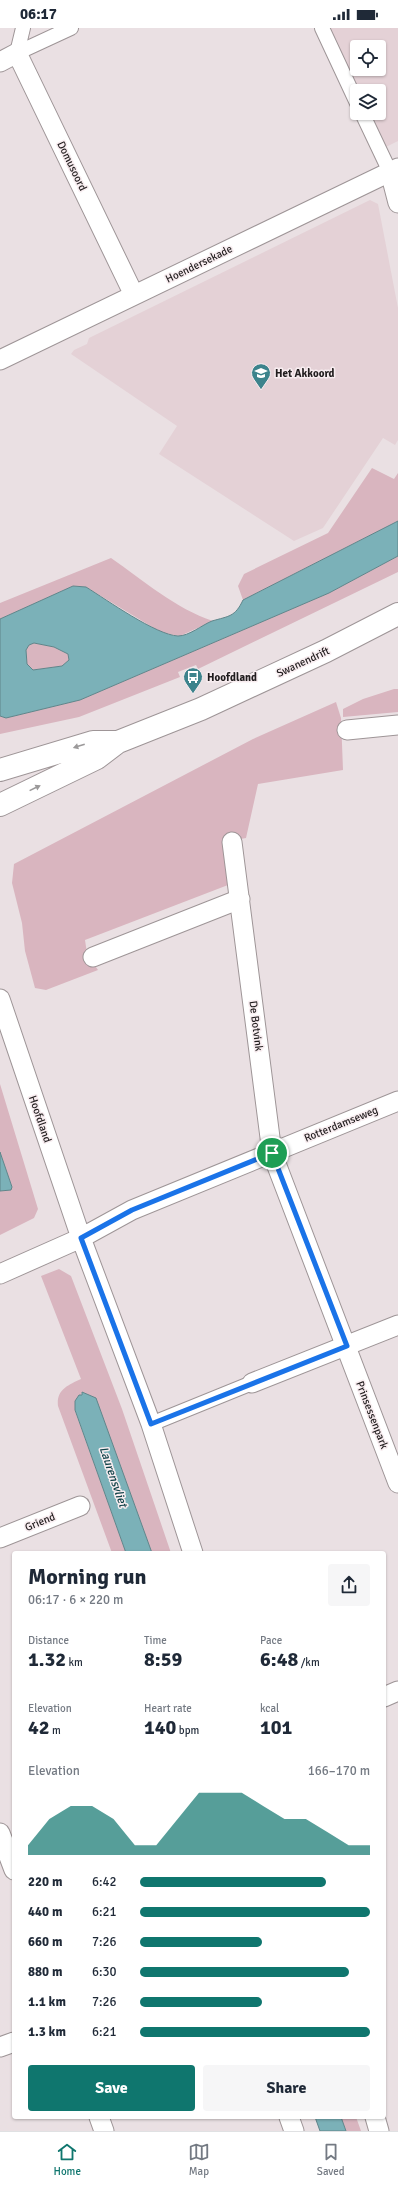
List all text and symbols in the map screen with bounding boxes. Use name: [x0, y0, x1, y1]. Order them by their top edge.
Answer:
text: 06:17: [20, 5, 57, 23]
map controls: [350, 40, 386, 120]
button: locate: [350, 40, 386, 76]
button: layers: [350, 84, 386, 120]
street label: Domusoord: [54, 139, 90, 193]
street label: Hoendersekade: [163, 242, 235, 286]
school or university icon: Het Akkoord: [250, 362, 272, 390]
place label: Het Akkoord: [275, 367, 335, 380]
street label: Swanendrift: [274, 644, 332, 680]
bus stop icon: Hoofdland: [182, 666, 204, 694]
place label: Hoofdland: [207, 671, 257, 684]
one-way arrow: [73, 743, 85, 749]
one-way arrow: [29, 785, 41, 791]
street label: De Botvink: [246, 1000, 266, 1052]
street label: Hoofdland: [26, 1094, 54, 1144]
street label: Rotterdamseweg: [302, 1103, 380, 1145]
pin: [255, 1136, 289, 1170]
icon: arrive: [261, 1142, 283, 1164]
street label: Prinsessenpark: [353, 1379, 391, 1451]
water label: Laurensvliet: [96, 1445, 131, 1511]
street label: Griend: [23, 1510, 57, 1534]
text: Morning run: [28, 1563, 147, 1590]
button: share: [328, 1564, 370, 1606]
text: 06:17 · 6 × 220 m: [28, 1592, 123, 1608]
text: Distance: [28, 1634, 69, 1647]
text: Time: [144, 1634, 167, 1647]
text: Pace: [260, 1634, 282, 1647]
text: 1.32: [28, 1647, 66, 1672]
text: 8:59: [144, 1647, 182, 1672]
text: 6:48: [260, 1647, 298, 1672]
text: km: [66, 1656, 83, 1669]
text: /km: [298, 1656, 320, 1669]
text: Elevation: [28, 1702, 72, 1715]
text: Heart rate: [144, 1702, 192, 1715]
text: kcal: [260, 1702, 279, 1715]
text: 42: [28, 1715, 50, 1740]
text: 140: [144, 1715, 176, 1740]
text: 101: [260, 1715, 292, 1740]
text: m: [50, 1724, 61, 1737]
text: bpm: [176, 1724, 199, 1737]
text: Elevation: [28, 1763, 80, 1779]
text: 166–170 m: [308, 1763, 370, 1779]
text: 220 m: [28, 1874, 62, 1890]
text: 6:42: [92, 1874, 117, 1890]
text: 440 m: [28, 1904, 62, 1920]
text: 6:21: [92, 1904, 117, 1920]
text: 660 m: [28, 1934, 62, 1950]
text: 7:26: [92, 1934, 117, 1950]
text: 880 m: [28, 1964, 62, 1980]
text: 6:30: [92, 1964, 117, 1980]
text: 1.1 km: [28, 1994, 66, 2010]
text: 7:26: [92, 1994, 117, 2010]
text: 1.3 km: [28, 2024, 66, 2040]
text: 6:21: [92, 2024, 117, 2040]
button: Save: [28, 2065, 195, 2111]
button: Share: [203, 2065, 370, 2111]
tab: Home: [53, 2141, 81, 2178]
tab: Map: [188, 2141, 210, 2178]
tab: Saved: [317, 2141, 345, 2178]

